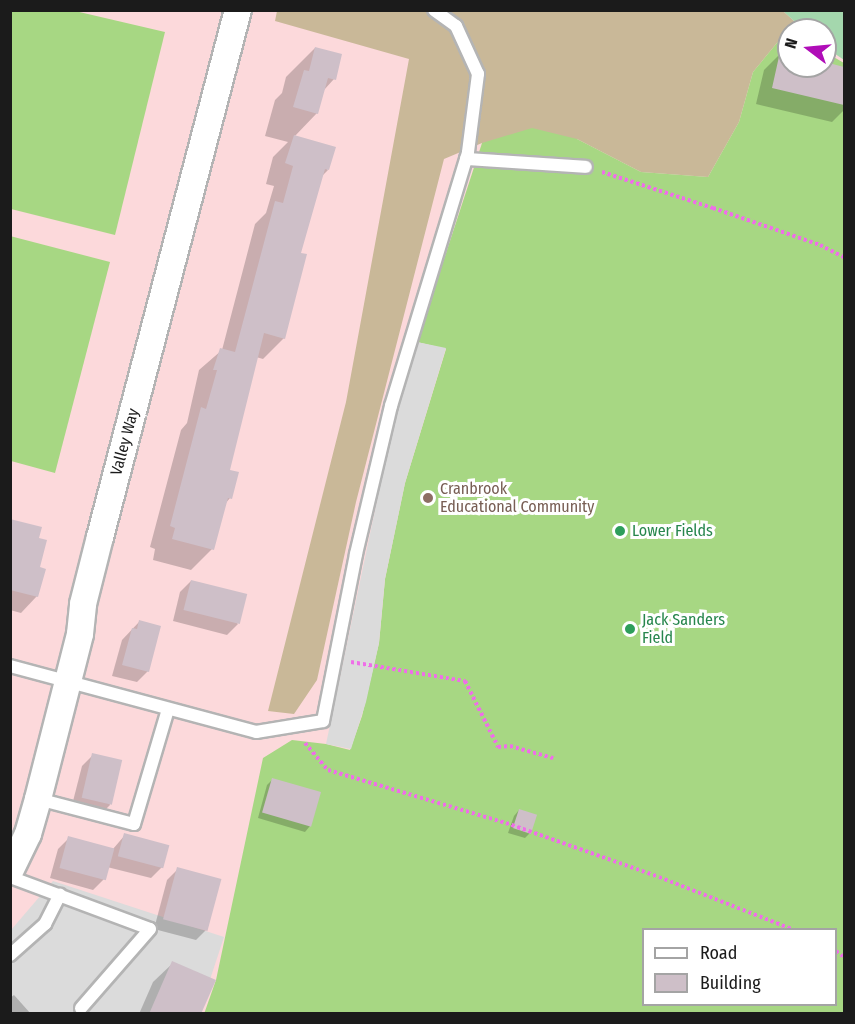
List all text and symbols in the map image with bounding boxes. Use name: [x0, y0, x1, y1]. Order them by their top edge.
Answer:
north arrow: [777, 18, 837, 78]
text: N: [781, 36, 802, 51]
street label: Valley Way: [107, 406, 143, 478]
place label: Cranbrook Educational Community: [440, 479, 594, 517]
marker: Cranbrook Educational Community: [421, 491, 435, 505]
place label: Lower Fields: [632, 521, 713, 541]
marker: Lower Fields: [613, 524, 627, 538]
place label: Jack Sanders Field: [642, 610, 725, 648]
marker: Jack Sanders Field: [623, 622, 637, 636]
legend: [642, 928, 837, 1006]
text: Road: [700, 942, 737, 964]
text: Building: [700, 972, 761, 994]

